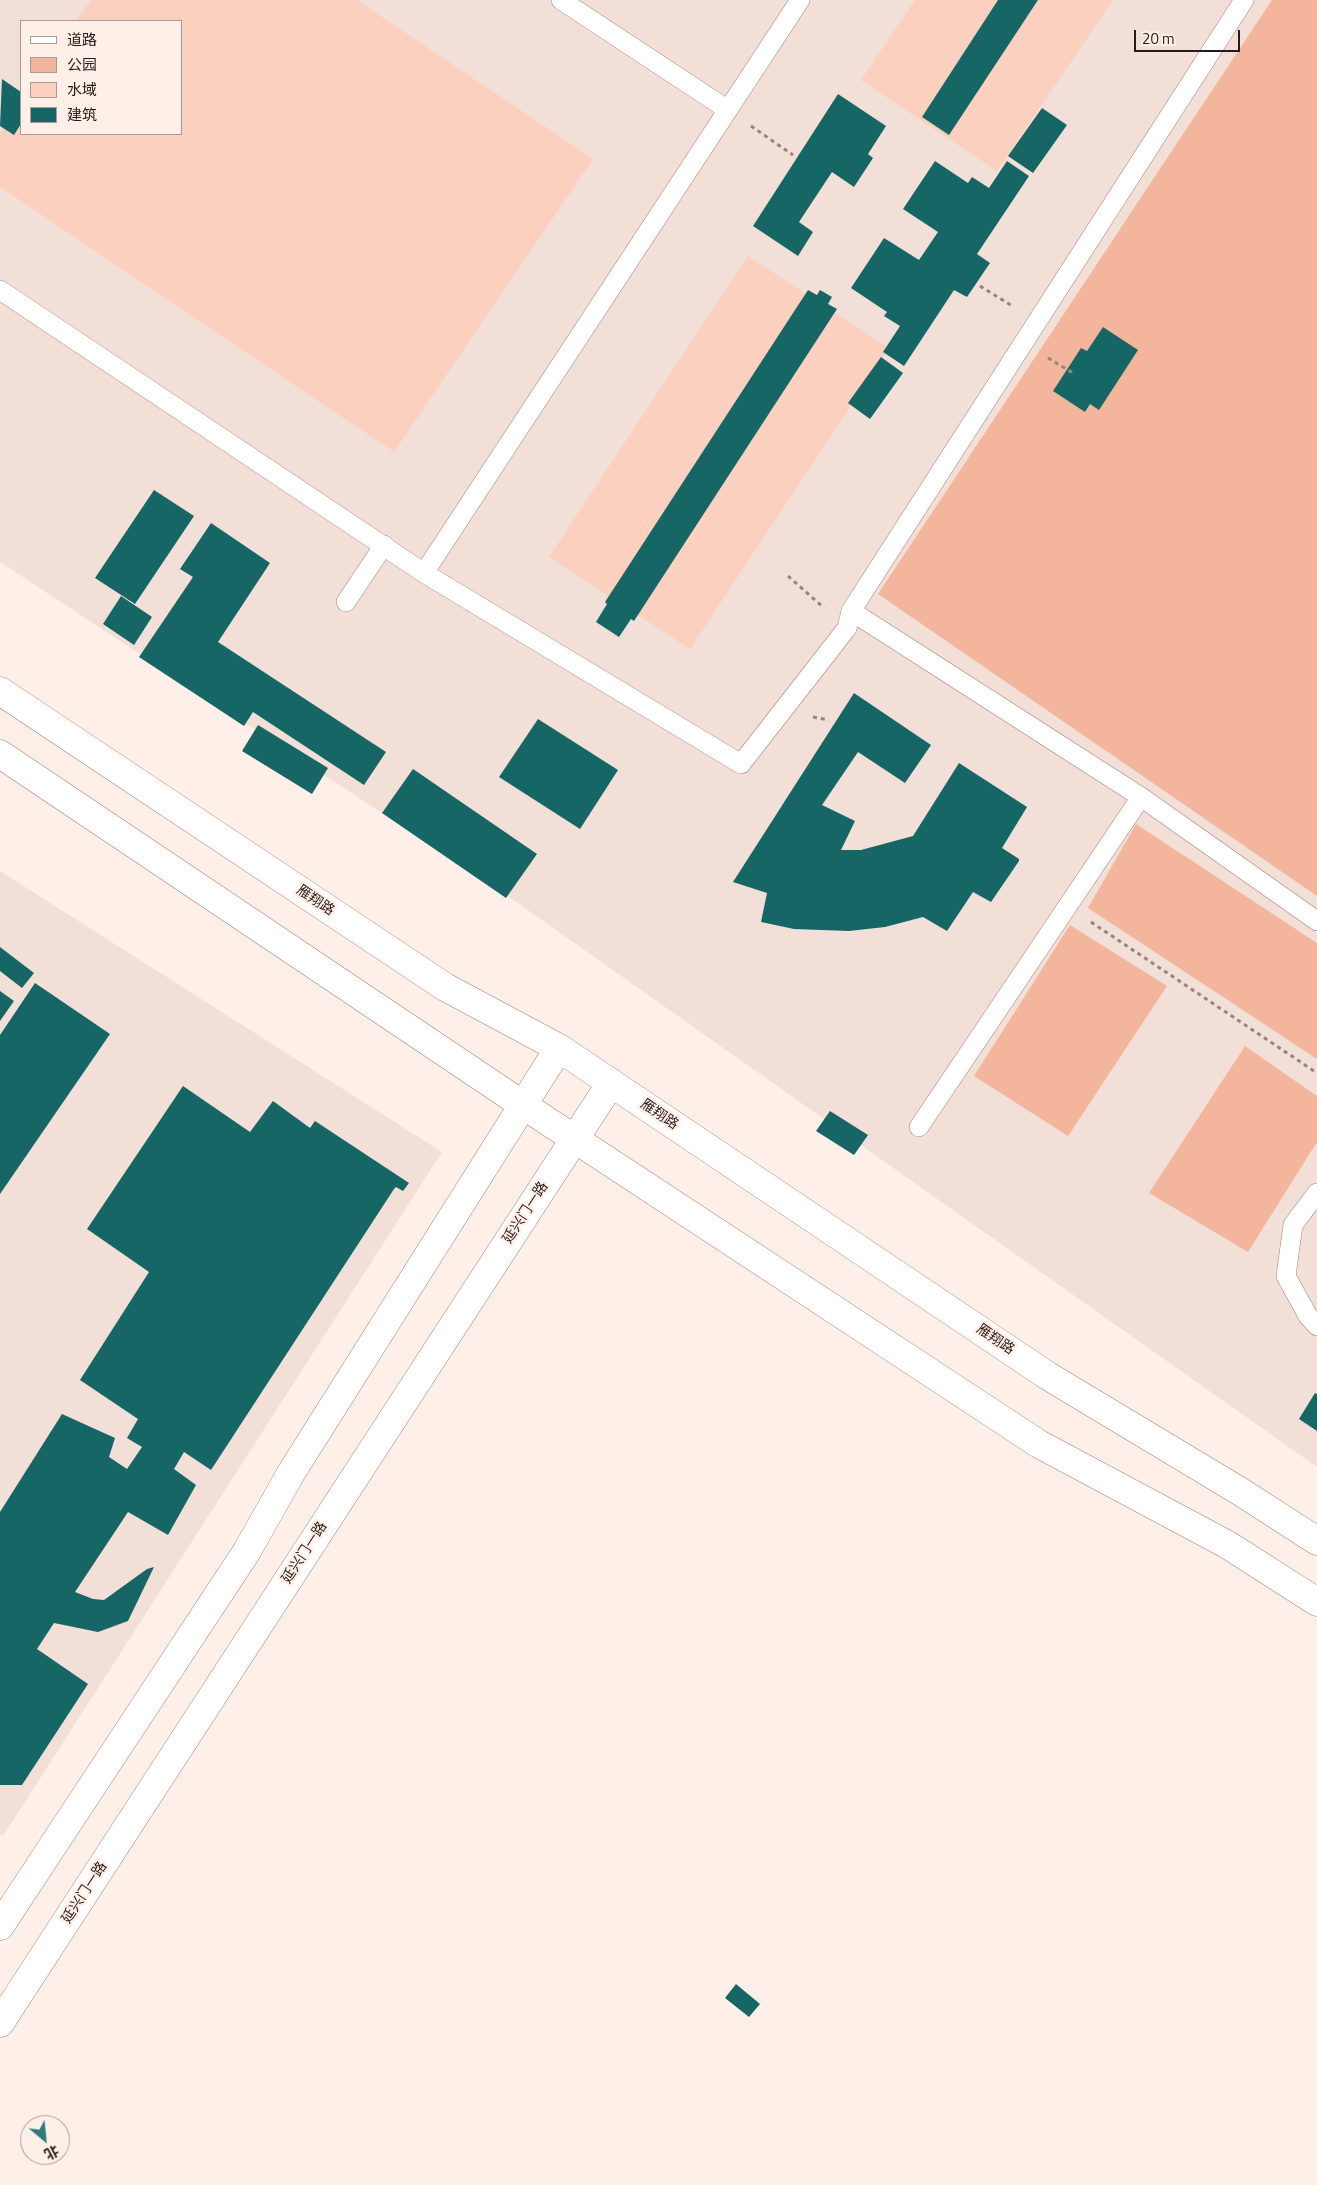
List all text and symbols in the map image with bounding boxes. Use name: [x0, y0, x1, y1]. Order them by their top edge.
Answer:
legend: [20, 20, 182, 135]
scale bar: [1137, 20, 1243, 52]
text: 20 m: [1142, 27, 1175, 50]
text: 道路: [67, 28, 97, 51]
text: 公园: [67, 53, 97, 76]
text: 水域: [67, 78, 97, 101]
text: 建筑: [67, 103, 97, 126]
street label: 雁翔路: [293, 882, 337, 920]
street label: 雁翔路: [637, 1096, 681, 1134]
street label: 延兴门一路: [500, 1179, 552, 1247]
street label: 雁翔路: [973, 1321, 1017, 1359]
street label: 延兴门一路: [279, 1519, 331, 1587]
street label: 延兴门一路: [59, 1859, 111, 1927]
north arrow: [20, 2115, 70, 2165]
text: 北: [41, 2140, 63, 2165]

